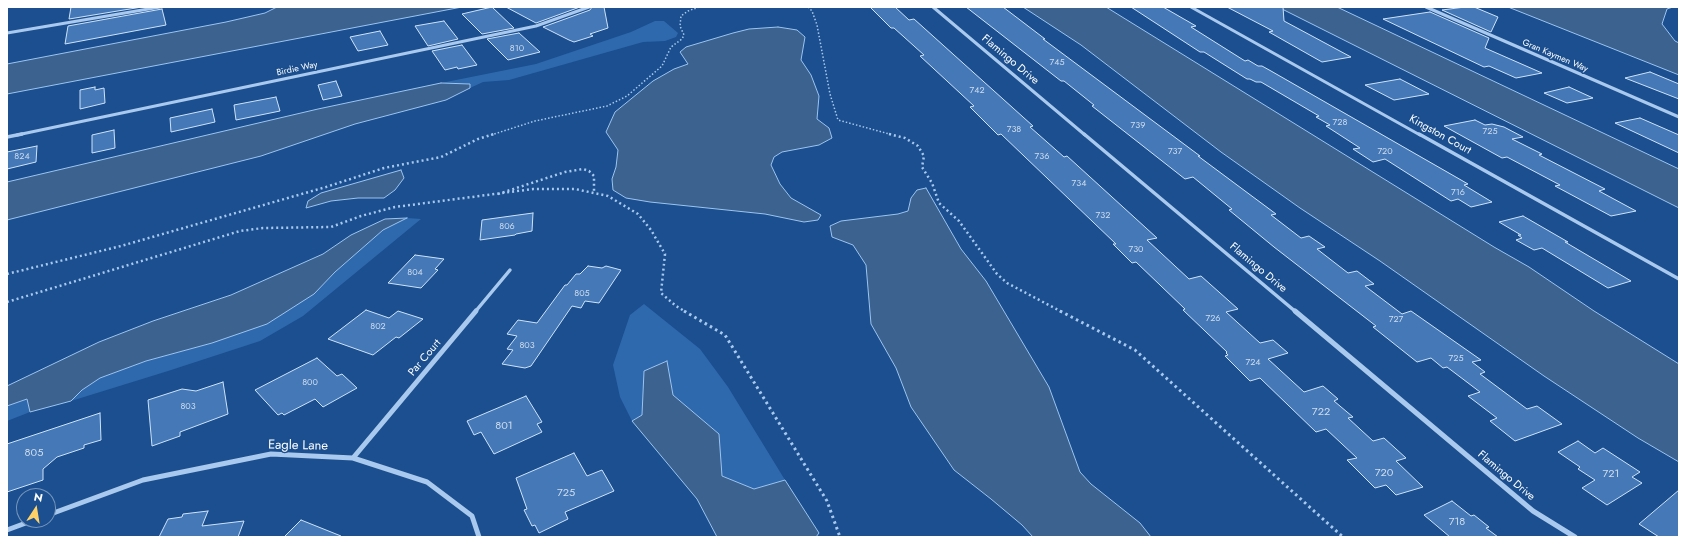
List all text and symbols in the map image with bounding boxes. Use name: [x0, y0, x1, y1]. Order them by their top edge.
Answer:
street label: Flamingo Drive: [979, 32, 1041, 88]
street label: Gran Kaymen Way: [1520, 37, 1590, 75]
house number: 810: [510, 44, 524, 54]
house number: 745: [1049, 58, 1065, 68]
street label: Birdie Way: [276, 59, 318, 79]
house number: 742: [969, 86, 985, 96]
street label: Kingston Court: [1407, 113, 1473, 157]
house number: 728: [1333, 118, 1347, 128]
house number: 739: [1131, 121, 1145, 131]
house number: 738: [1007, 125, 1021, 135]
house number: 725: [1483, 127, 1497, 137]
house number: 737: [1168, 147, 1182, 157]
house number: 720: [1377, 147, 1393, 157]
house number: 824: [14, 152, 30, 162]
house number: 736: [1035, 152, 1049, 162]
house number: 734: [1072, 179, 1086, 189]
house number: 716: [1451, 188, 1465, 198]
house number: 732: [1096, 211, 1110, 221]
house number: 806: [499, 222, 515, 232]
street label: Flamingo Drive: [1227, 240, 1289, 296]
house number: 730: [1128, 245, 1144, 255]
house number: 804: [407, 268, 423, 278]
house number: 805: [574, 289, 590, 299]
house number: 726: [1205, 314, 1221, 324]
house number: 727: [1389, 315, 1403, 325]
house number: 802: [370, 322, 386, 332]
street label: Par Court: [406, 337, 444, 379]
house number: 803: [519, 341, 535, 351]
house number: 725: [1449, 354, 1463, 364]
house number: 724: [1245, 358, 1261, 368]
house number: 800: [302, 378, 318, 388]
house number: 803: [180, 402, 196, 412]
house number: 722: [1312, 405, 1330, 419]
house number: 801: [495, 419, 513, 433]
street label: Eagle Lane: [268, 438, 328, 454]
house number: 805: [25, 446, 43, 460]
street label: Flamingo Drive: [1475, 448, 1537, 504]
house number: 720: [1375, 466, 1393, 480]
house number: 721: [1603, 467, 1619, 481]
house number: 725: [557, 486, 575, 500]
north arrow: [16, 488, 56, 528]
text: N: [32, 489, 44, 506]
house number: 718: [1449, 515, 1465, 529]

